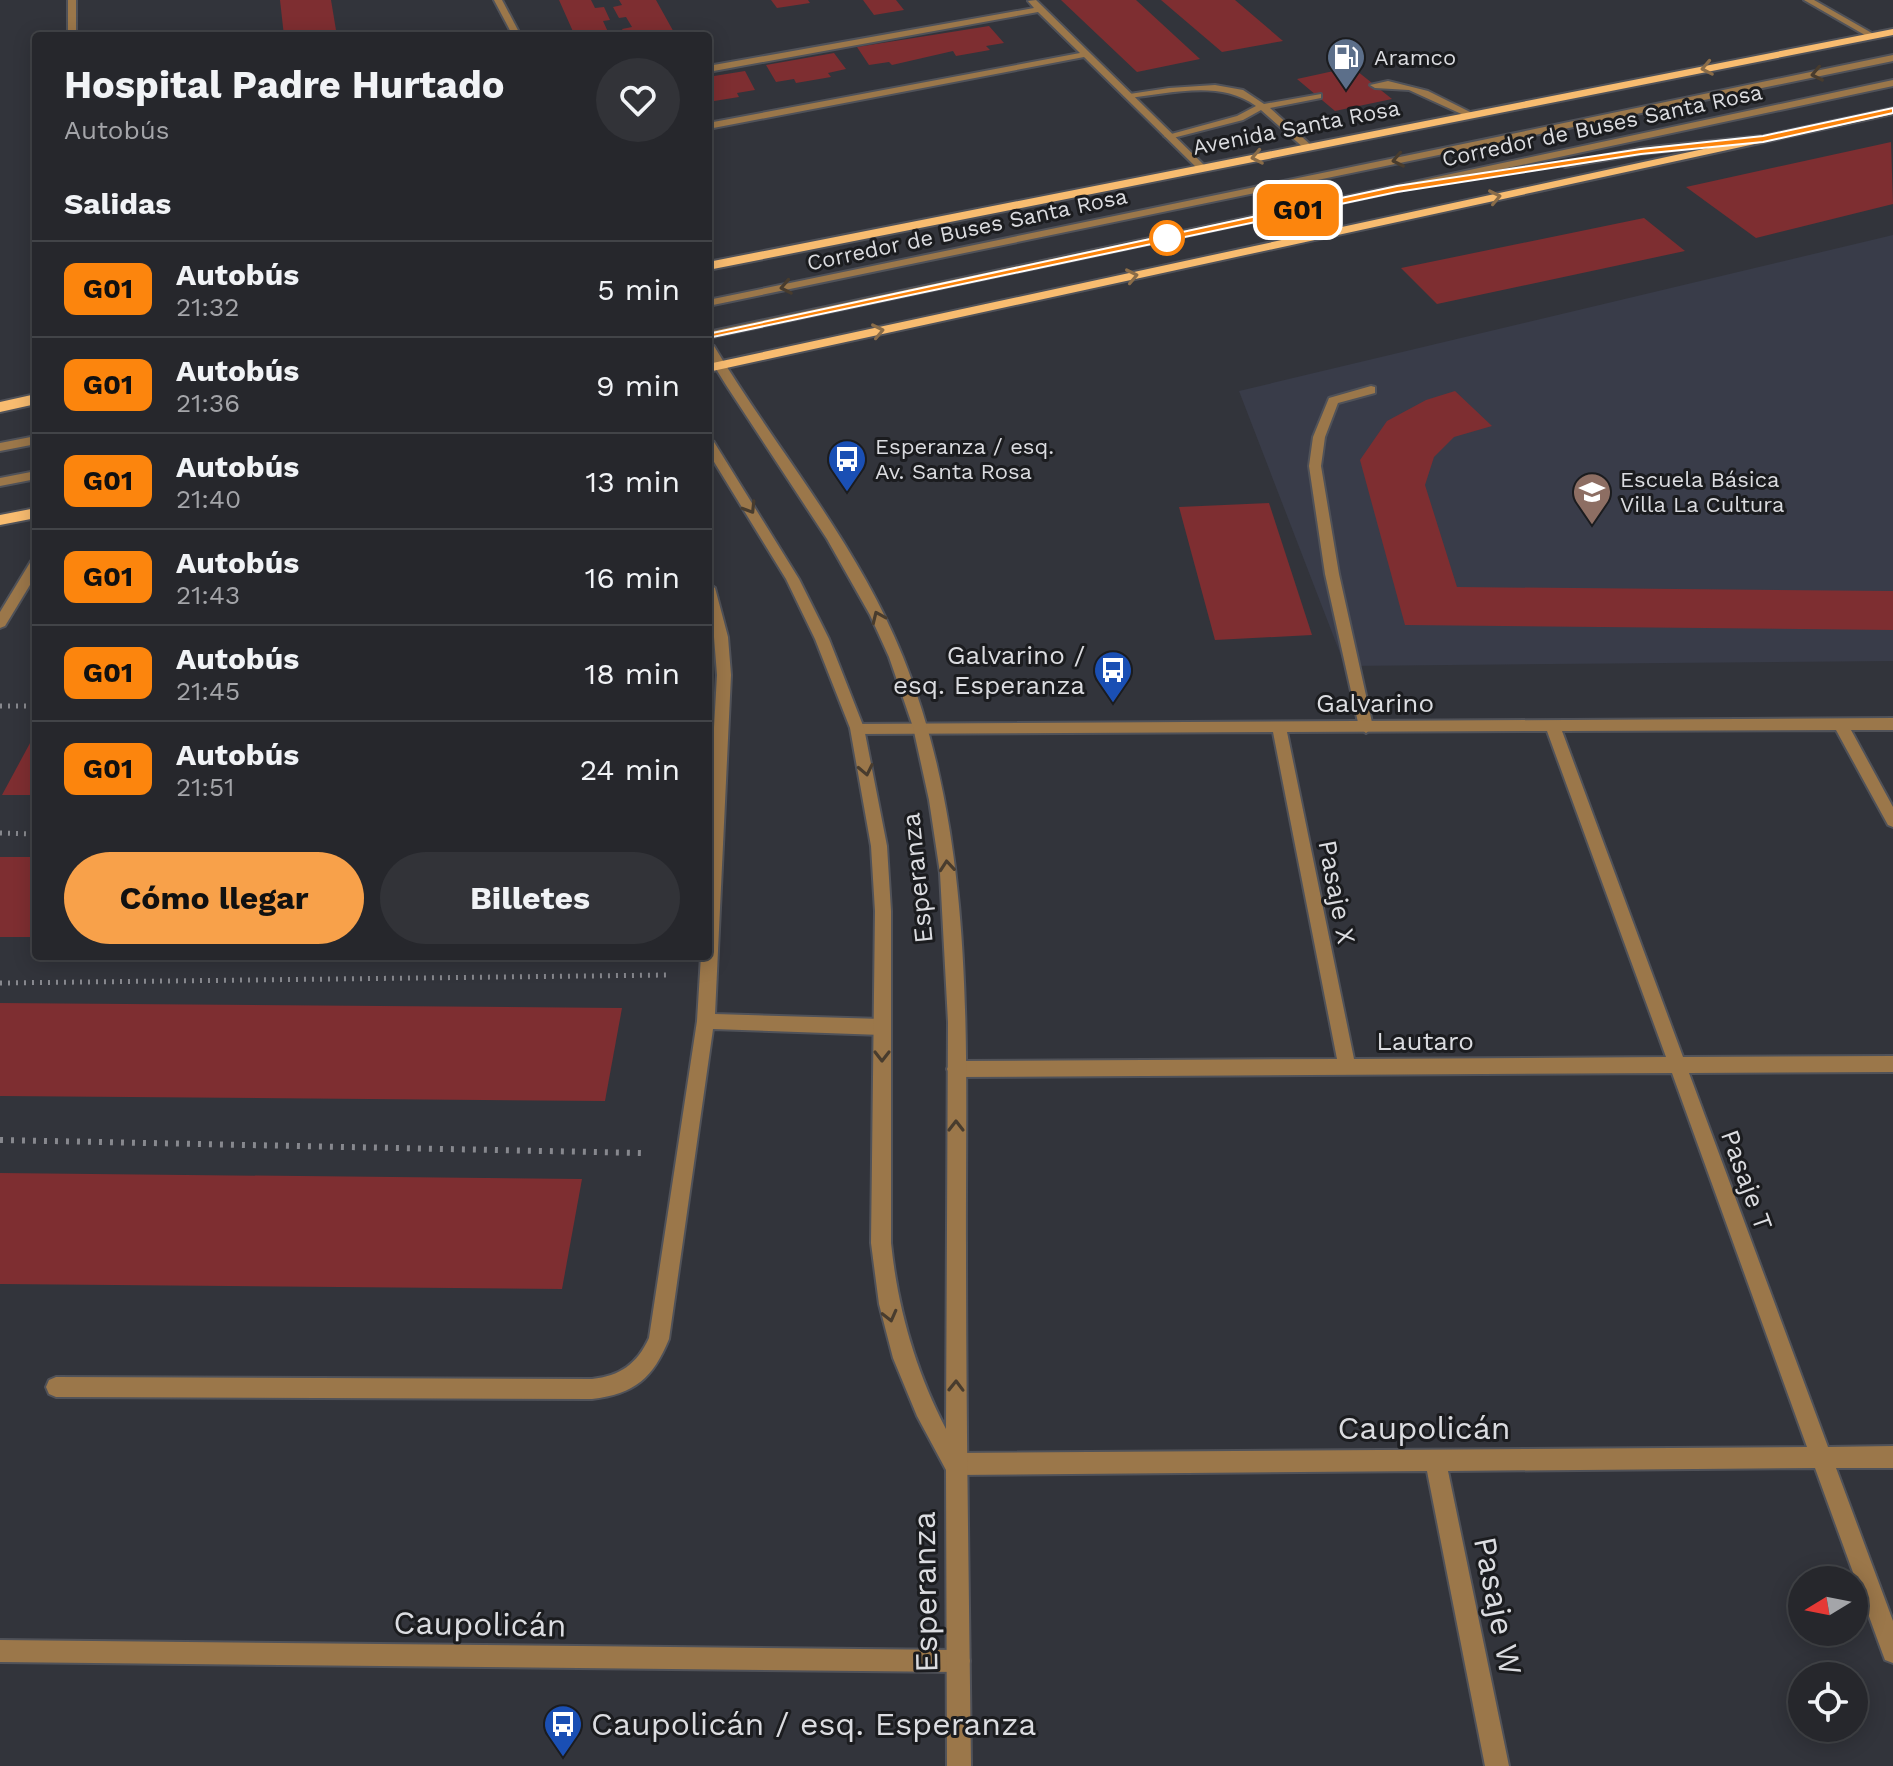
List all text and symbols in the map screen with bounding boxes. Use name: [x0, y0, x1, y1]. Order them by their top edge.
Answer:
fuel station icon: Aramco: [1325, 36, 1367, 91]
place label: Aramco: [1374, 45, 1456, 70]
button: heart: [596, 58, 680, 142]
one-way arrow: [1700, 59, 1713, 76]
text: Hospital Padre Hurtado: [64, 63, 505, 107]
one-way arrow: [1810, 64, 1823, 81]
street label: Corredor de Buses Santa Rosa: [1440, 79, 1765, 172]
street label: Avenida Santa Rosa: [1190, 95, 1402, 160]
text: Autobús: [64, 115, 170, 145]
one-way arrow: [1250, 148, 1264, 165]
one-way arrow: [1391, 151, 1404, 168]
street label: Corredor de Buses Santa Rosa: [805, 183, 1130, 276]
line badge: G01: [1252, 184, 1344, 236]
text: Salidas: [64, 186, 171, 221]
one-way arrow: [1488, 189, 1501, 206]
text: G01: [1273, 193, 1323, 226]
unlabelled marker: [1150, 221, 1184, 255]
text: Autobús: [176, 257, 299, 292]
one-way arrow: [1124, 268, 1138, 285]
text: G01: [83, 272, 133, 305]
text: 5 min: [597, 272, 680, 307]
one-way arrow: [780, 278, 794, 295]
text: 21:32: [176, 292, 239, 322]
one-way arrow: [870, 323, 884, 340]
text: Autobús: [176, 353, 299, 388]
text: G01: [83, 368, 133, 401]
text: 9 min: [596, 368, 680, 403]
text: 21:36: [176, 388, 240, 418]
place label: Esperanza / esq. Av. Santa Rosa: [875, 434, 1054, 484]
bus stop icon: Esperanza / esq. Av. Santa Rosa: [826, 438, 868, 493]
text: Autobús: [176, 449, 299, 484]
text: G01: [83, 464, 133, 497]
text: 13 min: [585, 464, 680, 499]
place label: Escuela Básica Villa La Cultura: [1620, 467, 1785, 517]
school or university icon: Escuela Básica Villa La Cultura: [1571, 471, 1613, 526]
text: 21:40: [176, 484, 241, 514]
one-way arrow: [740, 499, 755, 514]
text: Autobús: [176, 545, 299, 580]
text: G01: [83, 560, 133, 593]
text: 16 min: [585, 560, 680, 595]
text: 21:43: [176, 580, 240, 610]
one-way arrow: [872, 611, 888, 625]
place label: Galvarino / esq. Esperanza: [893, 640, 1085, 700]
text: Autobús: [176, 641, 299, 676]
bus stop icon: Galvarino / esq. Esperanza: [1092, 649, 1134, 704]
text: G01: [83, 656, 133, 689]
text: 18 min: [584, 656, 680, 691]
text: 21:45: [176, 676, 240, 706]
street label: Galvarino: [1316, 688, 1434, 718]
text: Autobús: [176, 737, 299, 772]
text: G01: [83, 752, 133, 785]
text: 24 min: [580, 752, 680, 787]
one-way arrow: [857, 762, 874, 776]
text: 21:51: [176, 772, 234, 802]
street label: Esperanza: [895, 811, 939, 945]
street label: Pasaje X: [1312, 838, 1362, 946]
button: Cómo llegar: [64, 852, 364, 944]
button: Billetes: [380, 852, 680, 944]
one-way arrow: [939, 859, 956, 872]
street label: Lautaro: [1376, 1026, 1474, 1056]
one-way arrow: [873, 1050, 891, 1063]
one-way arrow: [947, 1119, 965, 1132]
street label: Pasaje T: [1715, 1126, 1779, 1234]
one-way arrow: [881, 1308, 898, 1322]
one-way arrow: [947, 1379, 964, 1392]
street label: Caupolicán: [1337, 1409, 1511, 1447]
street label: Esperanza: [905, 1511, 945, 1673]
street label: Pasaje W: [1466, 1533, 1530, 1679]
north arrow: [1788, 1566, 1868, 1646]
map controls: [1788, 1566, 1868, 1742]
street label: Caupolicán: [393, 1603, 567, 1645]
button: locate: [1788, 1662, 1868, 1742]
bus stop icon: Caupolicán / esq. Esperanza: [542, 1703, 584, 1758]
place label: Caupolicán / esq. Esperanza: [591, 1705, 1036, 1743]

